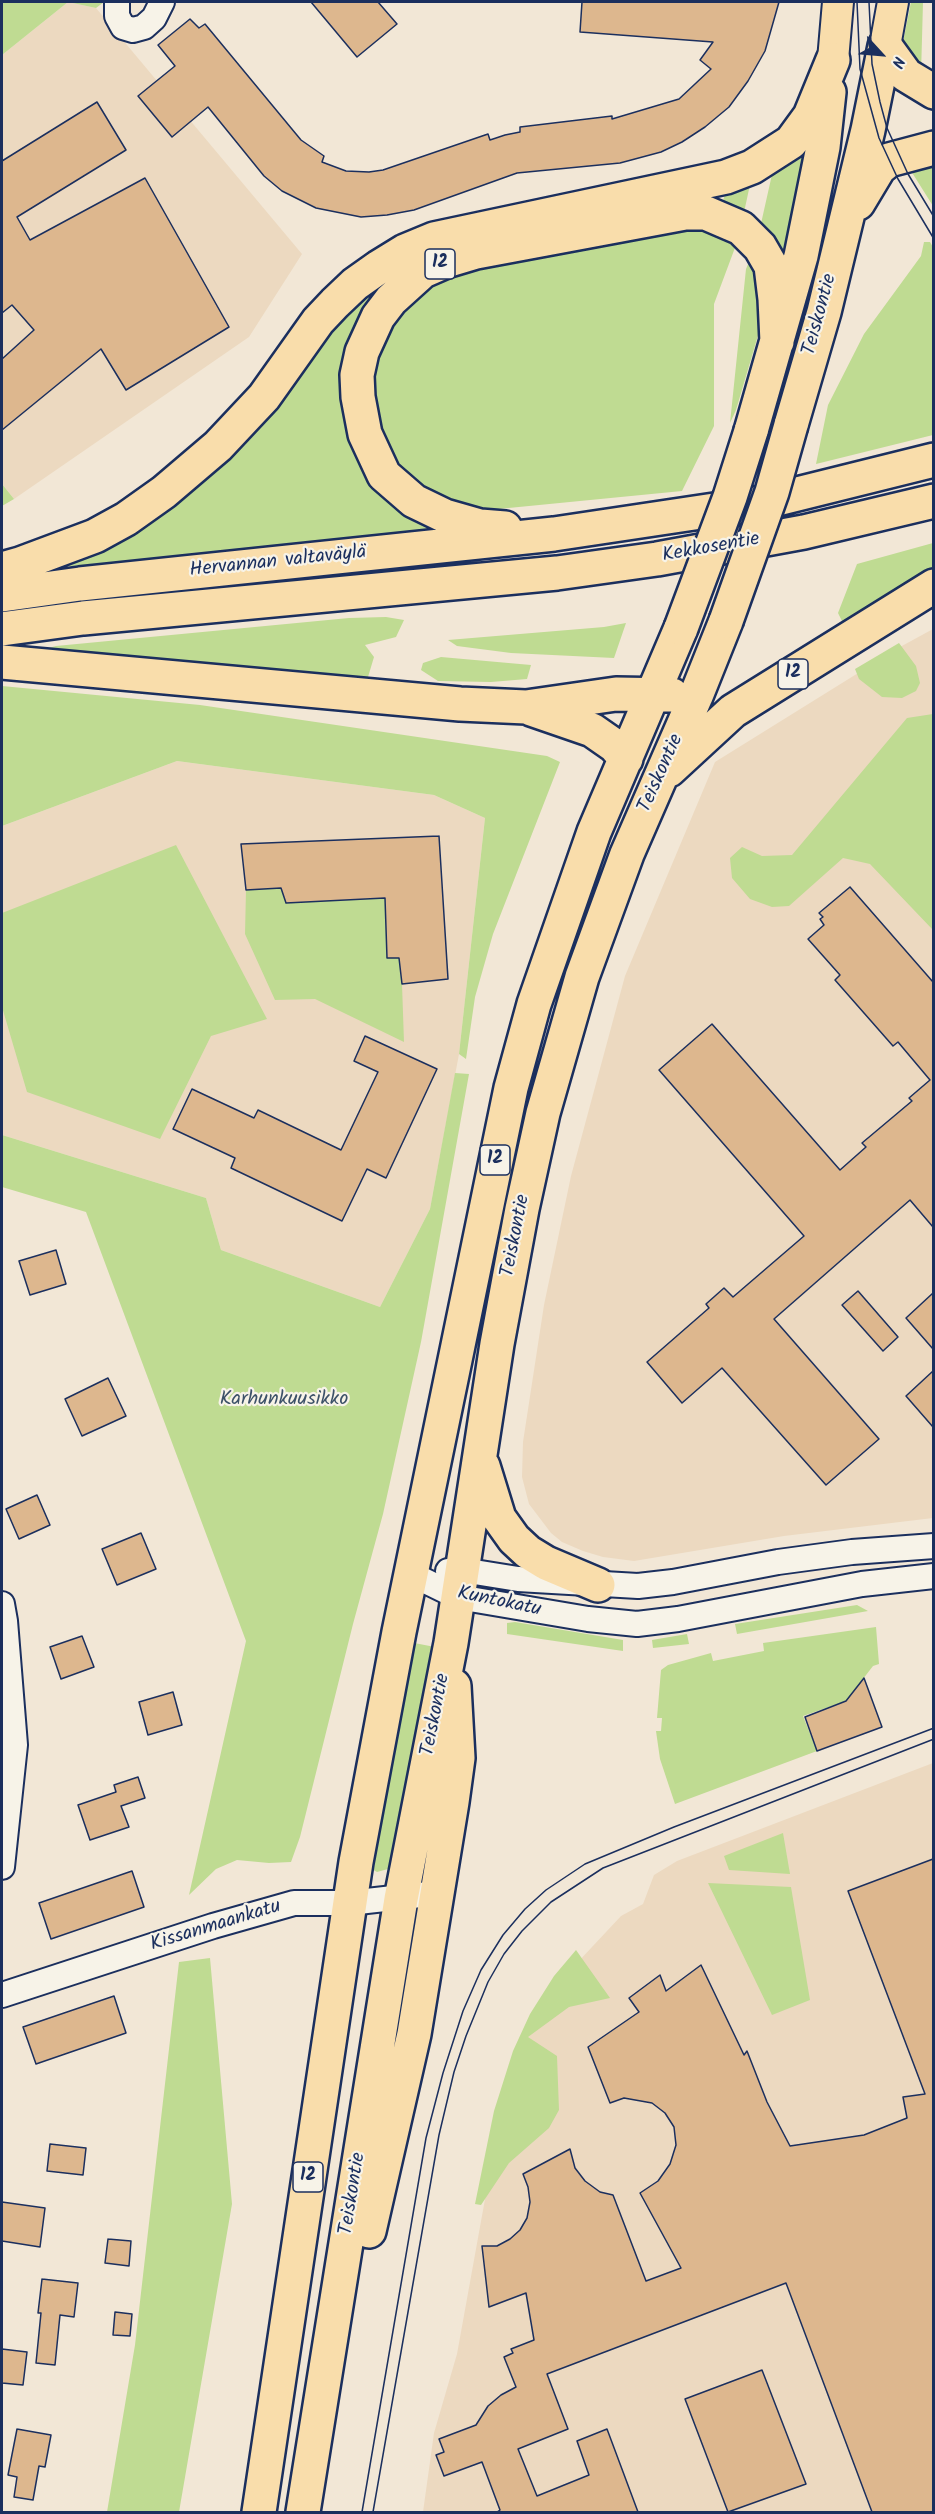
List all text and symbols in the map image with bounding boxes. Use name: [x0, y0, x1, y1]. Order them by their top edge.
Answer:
north arrow: [851, 24, 911, 84]
text: N: [884, 52, 911, 72]
road number: 12: [425, 249, 455, 279]
street label: Teiskontie: [799, 272, 843, 358]
street label: Kekkosentie: [661, 529, 761, 569]
street label: Hervannan valtaväylä: [188, 542, 368, 584]
road number: 12: [778, 659, 808, 689]
street label: Teiskontie: [634, 731, 690, 817]
road number: 12: [480, 1145, 510, 1175]
street label: Teiskontie: [497, 1193, 537, 1279]
park label: Karhunkuusikko: [220, 1389, 348, 1413]
street label: Kuntokatu: [455, 1582, 543, 1624]
street label: Teiskontie: [417, 1672, 457, 1758]
street label: Kissanmaankatu: [148, 1896, 284, 1958]
street label: Teiskontie: [336, 2151, 372, 2237]
road number: 12: [293, 2162, 323, 2192]

